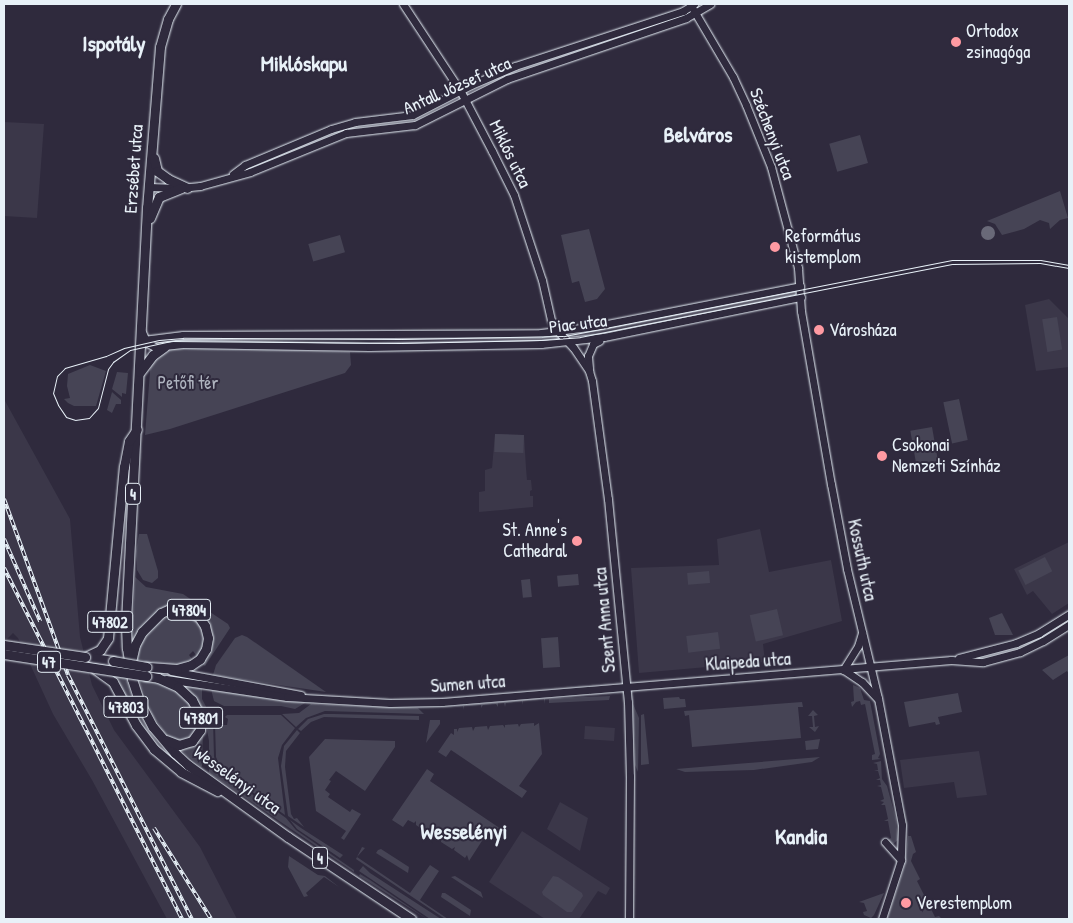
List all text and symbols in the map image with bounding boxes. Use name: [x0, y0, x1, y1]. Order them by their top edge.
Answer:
place label: Ortodox zsinagóga: [966, 21, 1030, 64]
district label: Ispotály: [82, 31, 146, 57]
marker: Ortodox zsinagóga: [950, 36, 962, 48]
district label: Miklóskapu: [261, 51, 347, 77]
street label: Antall József utca: [400, 53, 514, 119]
street label: Széchenyi utca: [745, 85, 799, 183]
street label: Miklós utca: [484, 117, 536, 191]
district label: Belváros: [664, 122, 732, 148]
street label: Erzsébet utca: [120, 124, 148, 214]
place label: Református kistemplom: [785, 226, 861, 268]
marker: Református kistemplom: [769, 241, 781, 253]
street label: Piac utca: [548, 310, 608, 338]
place label: Városháza: [829, 319, 897, 341]
marker: Városháza: [813, 324, 825, 336]
park label: Petőfi tér: [158, 372, 218, 394]
place label: Csokonai Nemzeti Színház: [892, 435, 1001, 478]
marker: Csokonai Nemzeti Színház: [876, 450, 888, 462]
road number: 4: [124, 480, 142, 508]
street label: Kossuth utca: [843, 517, 881, 603]
place label: St. Anne's Cathedral: [502, 520, 567, 562]
marker: St. Anne's Cathedral: [571, 535, 583, 547]
street label: Szent Anna utca: [590, 567, 620, 673]
road number: 47804: [166, 596, 212, 624]
road number: 47802: [86, 608, 134, 636]
street label: Klaipeda utca: [704, 648, 792, 676]
road number: 47: [36, 649, 62, 676]
street label: Sumen utca: [430, 671, 506, 697]
road number: 47803: [102, 694, 150, 720]
road number: 47801: [178, 704, 224, 731]
street label: Wesselényi utca: [189, 741, 285, 819]
district label: Wesselényi: [421, 819, 507, 845]
district label: Kandia: [775, 824, 827, 850]
road number: 4: [311, 844, 329, 871]
place label: Verestemplom: [916, 892, 1012, 914]
marker: Verestemplom: [900, 897, 912, 909]

